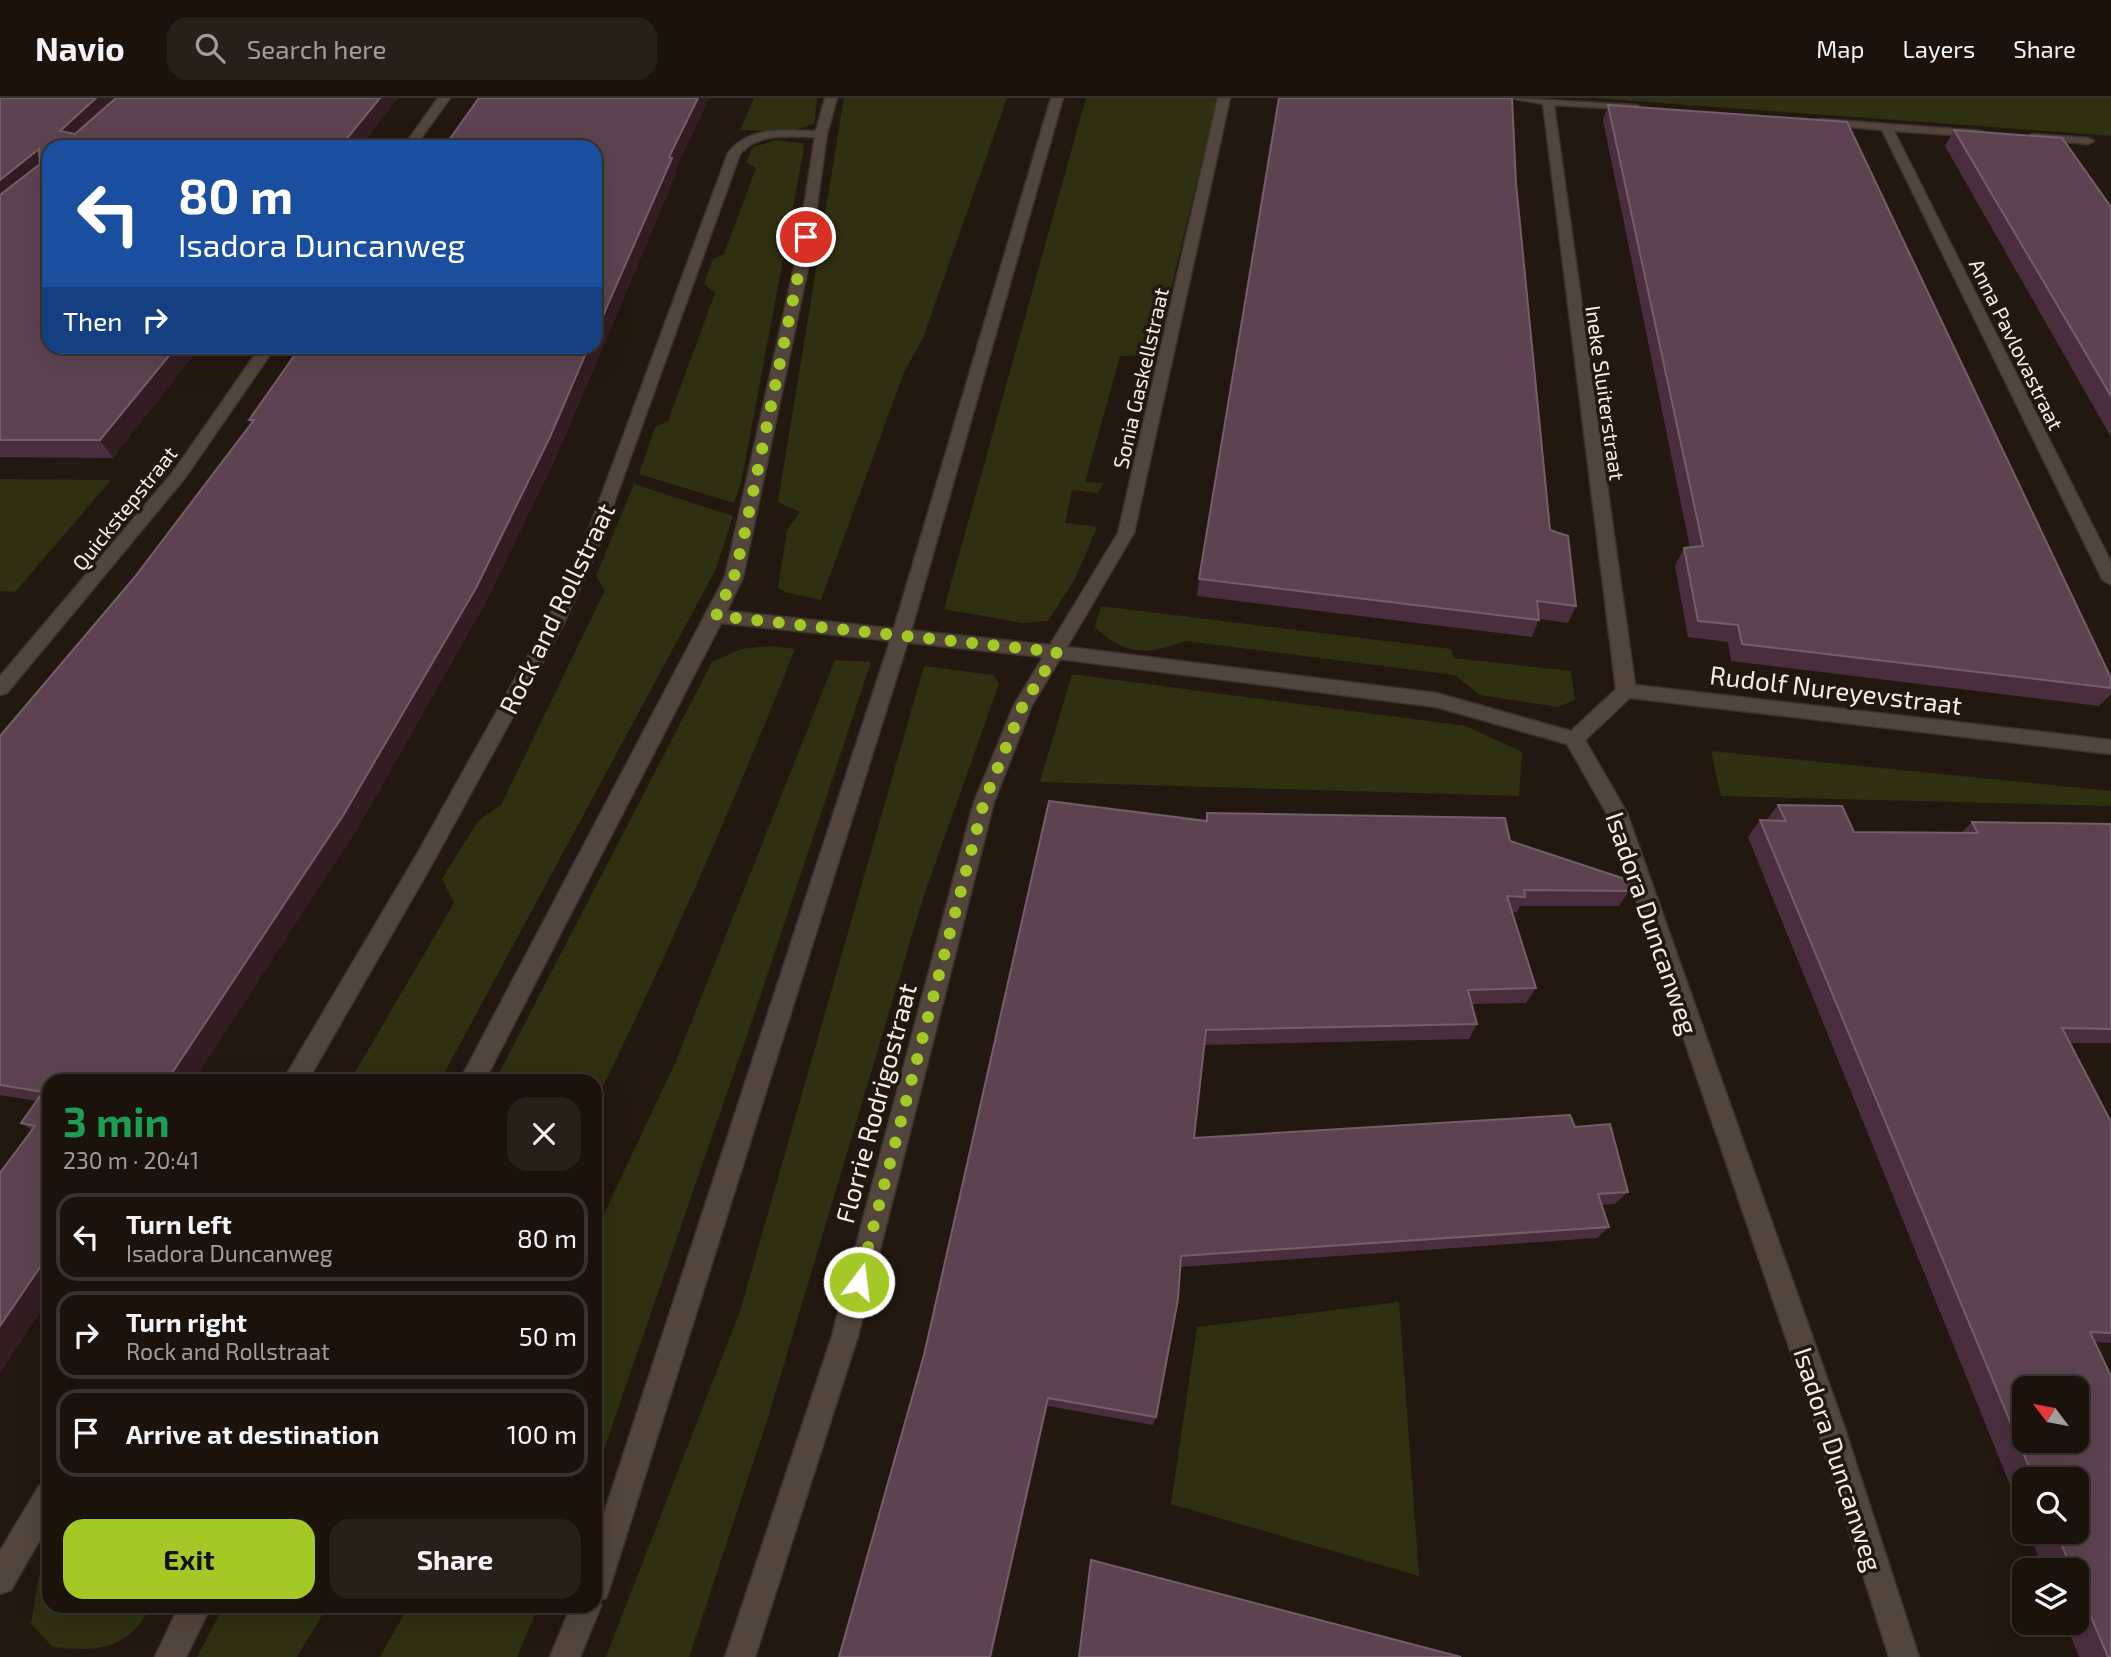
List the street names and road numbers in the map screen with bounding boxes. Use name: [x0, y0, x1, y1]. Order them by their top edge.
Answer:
street label: Anna Pavlovastraat: [1965, 254, 2069, 434]
street label: Sonia Gaskellstraat: [1107, 285, 1173, 471]
street label: Ineke Sluiterstraat: [1581, 304, 1631, 482]
street label: Quickstepstraat: [66, 441, 182, 576]
street label: Rock and Rollstraat: [492, 498, 620, 718]
street label: Rudolf Nureyevstraat: [1708, 658, 1964, 720]
street label: Isadora Duncanweg: [1600, 808, 1706, 1038]
street label: Florrie Rodrigostraat: [828, 980, 922, 1226]
street label: Isadora Duncanweg: [1788, 1343, 1890, 1575]

